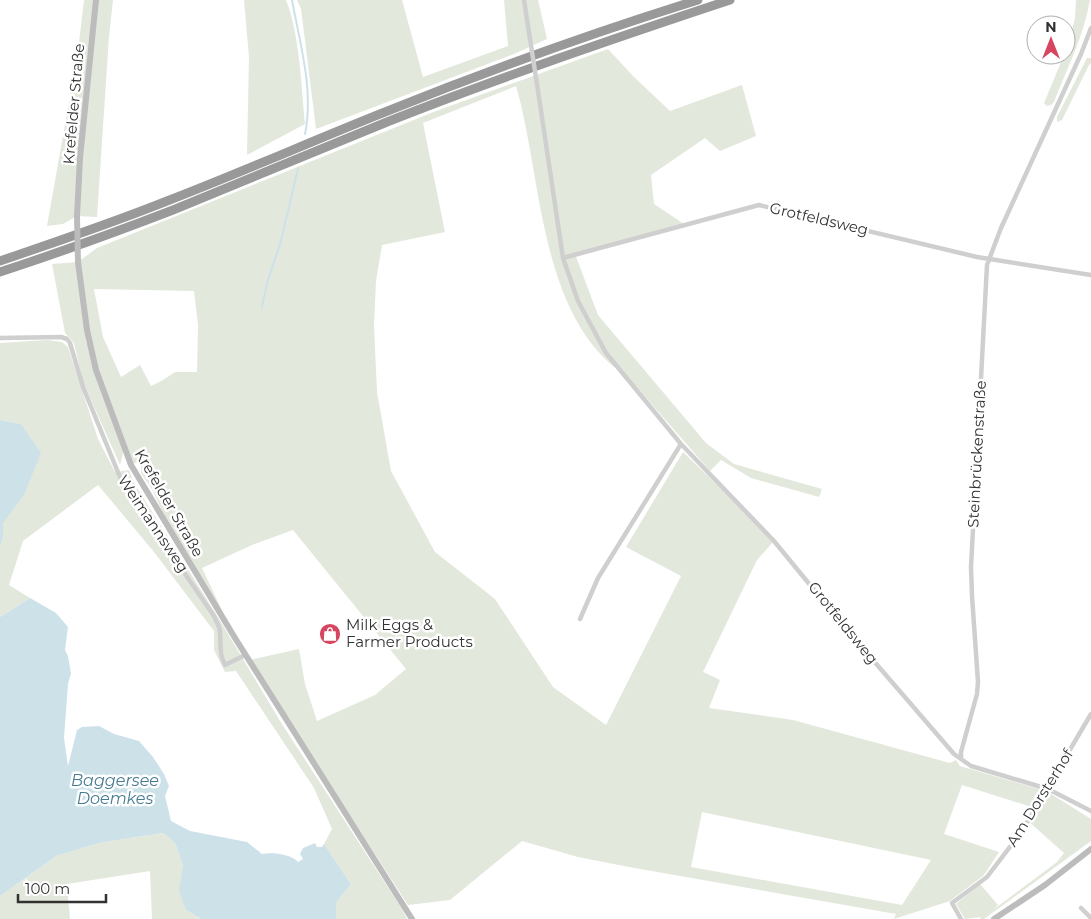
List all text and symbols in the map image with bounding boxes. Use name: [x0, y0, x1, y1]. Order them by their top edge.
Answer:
north arrow: [1026, 15, 1076, 65]
text: N: [1045, 18, 1057, 36]
street label: Krefelder Straße: [59, 43, 88, 165]
street label: Grotfeldsweg: [768, 198, 870, 239]
street label: Steinbrückenstraße: [963, 380, 990, 528]
street label: Krefelder Straße: [131, 445, 208, 560]
street label: Weimannsweg: [114, 471, 193, 576]
street label: Grotfeldsweg: [804, 578, 882, 668]
place label: Milk Eggs & Farmer Products: [346, 615, 473, 651]
shop icon: Milk Eggs & Farmer Products: [318, 622, 342, 646]
street label: Am Dorsterhof: [1002, 745, 1078, 850]
water label: Baggersee Doemkes: [71, 771, 159, 808]
scale bar: [18, 872, 105, 904]
text: 100 m: [25, 879, 70, 898]

